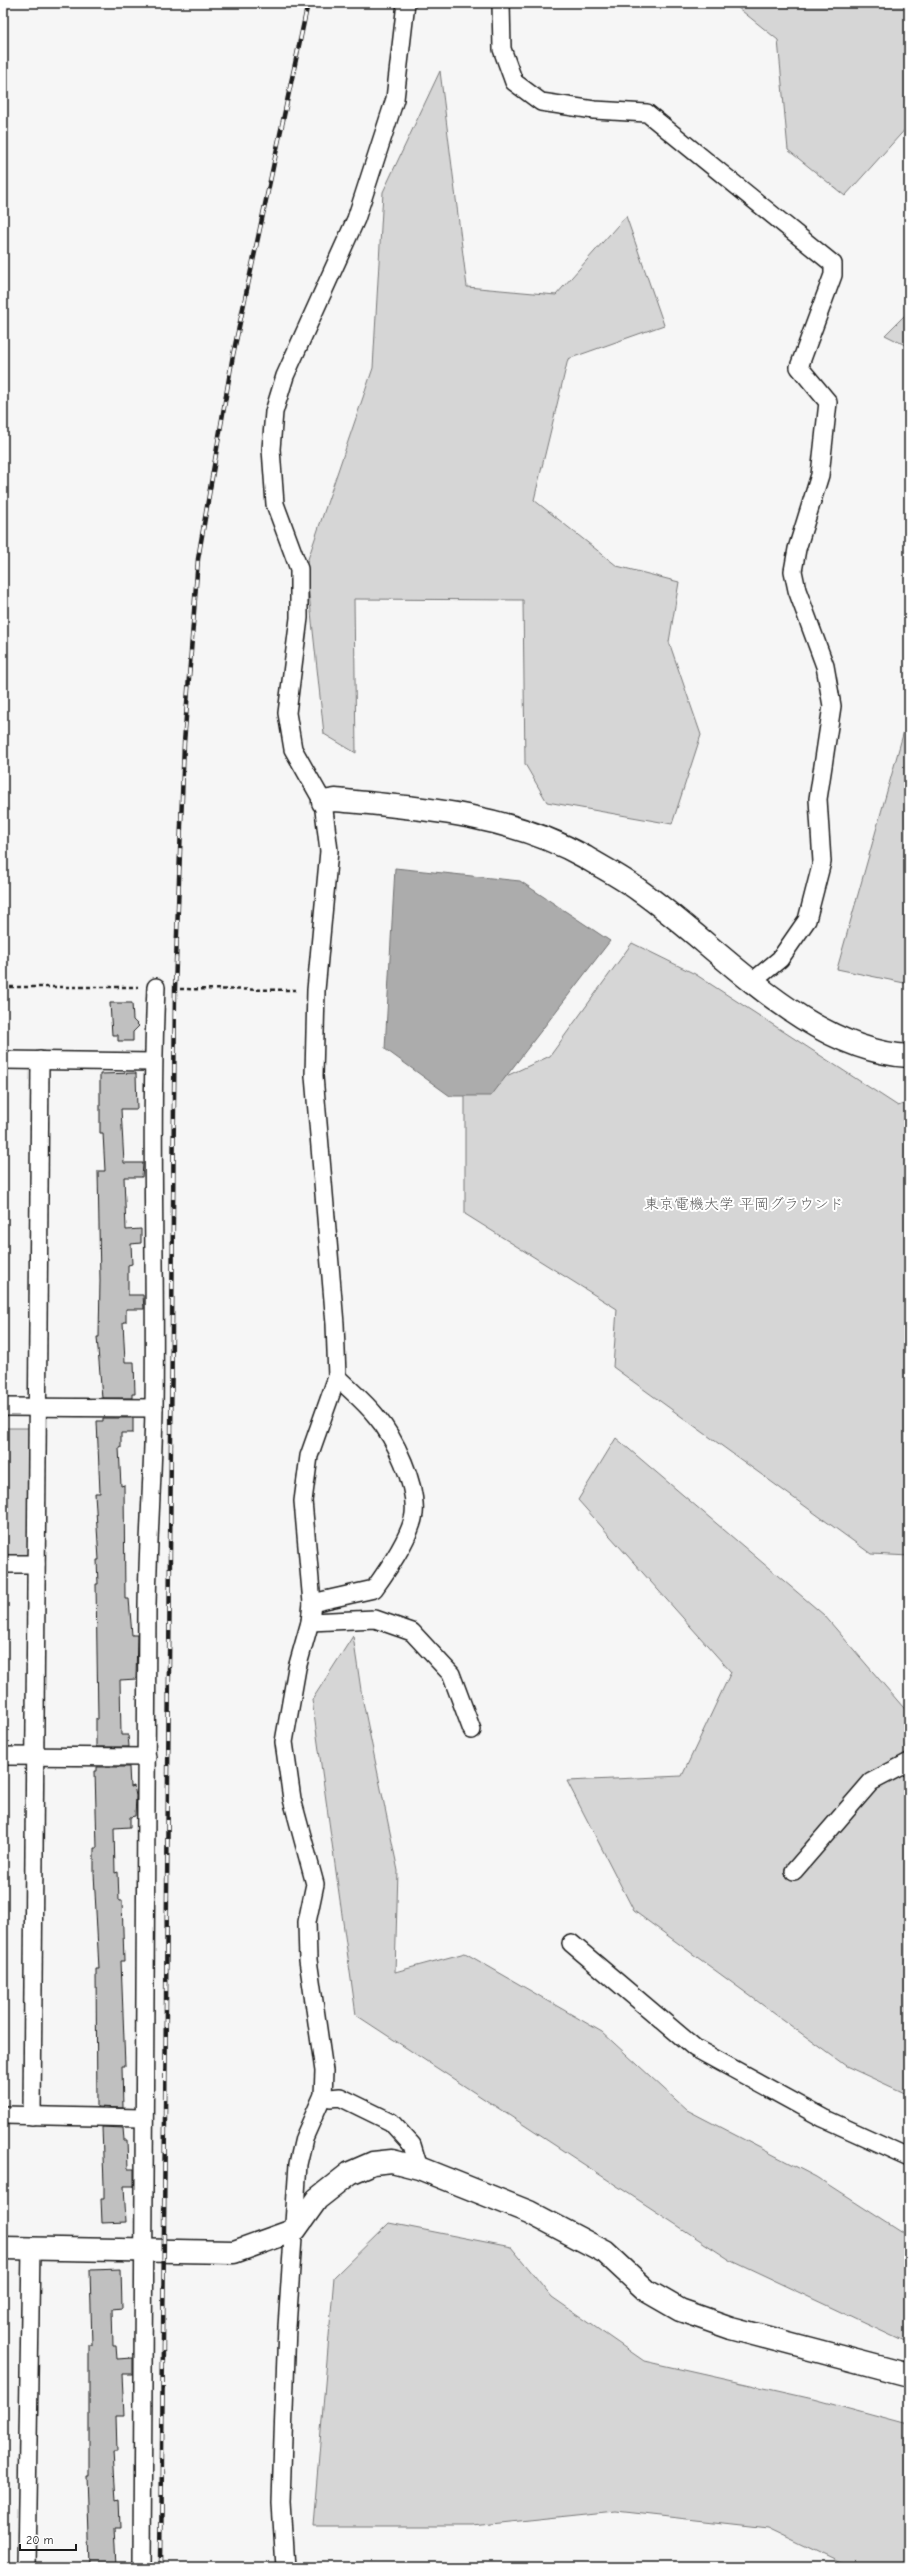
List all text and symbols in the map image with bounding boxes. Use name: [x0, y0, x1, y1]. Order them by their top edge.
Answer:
park label: 東京電機大学 平岡グラウンド: [644, 1195, 844, 1213]
scale bar: [20, 2526, 76, 2552]
text: 20 m: [26, 2533, 54, 2547]

